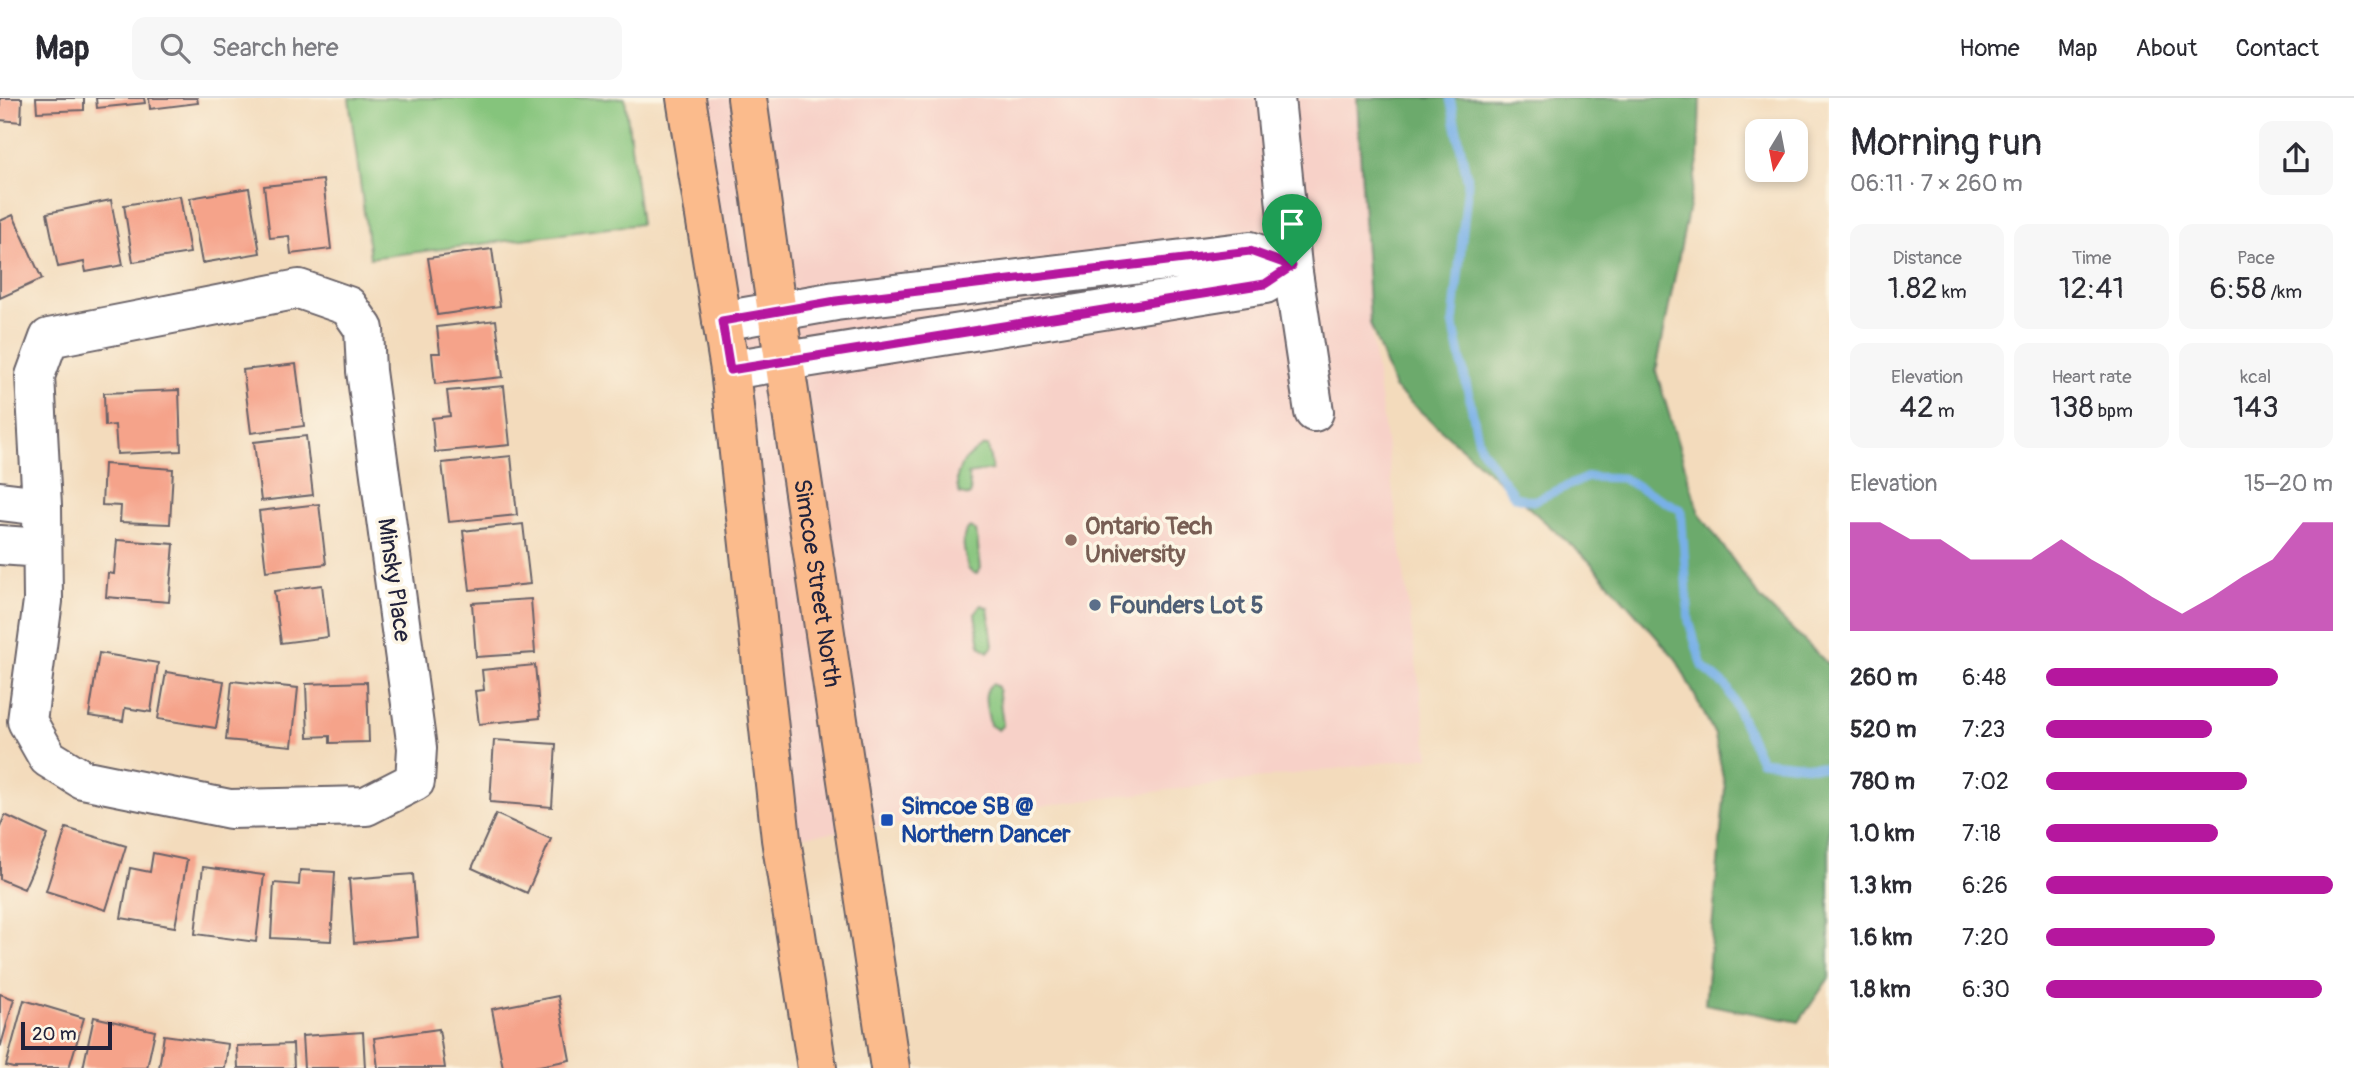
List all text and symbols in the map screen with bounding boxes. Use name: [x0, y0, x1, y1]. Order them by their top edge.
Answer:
search box: [132, 17, 622, 80]
text: Map: [35, 28, 90, 69]
icon: search: [156, 29, 194, 67]
text: Search here: [212, 32, 339, 64]
text: Home: [1959, 34, 2020, 63]
text: Map: [2058, 34, 2098, 63]
text: About: [2136, 34, 2198, 63]
text: Contact: [2236, 34, 2319, 63]
north arrow: [1745, 119, 1808, 182]
map controls: [1745, 119, 1808, 182]
text: Morning run: [1850, 119, 2042, 167]
button: share: [2259, 121, 2333, 195]
text: 06:11 · 7 × 260 m: [1850, 169, 2023, 198]
pin: [1262, 194, 1322, 266]
icon: arrive: [1273, 205, 1311, 243]
text: Distance: [1892, 246, 1962, 270]
text: Time: [2072, 246, 2111, 270]
text: Pace: [2237, 246, 2275, 270]
text: 1.82: [1888, 270, 1938, 307]
text: 12:41: [2059, 270, 2124, 307]
text: 6:58: [2210, 270, 2266, 307]
text: km: [1938, 280, 1967, 304]
text: /km: [2266, 280, 2302, 304]
text: Elevation: [1891, 365, 1963, 389]
text: Heart rate: [2051, 365, 2132, 389]
text: kcal: [2240, 365, 2271, 389]
text: 42: [1900, 389, 1934, 426]
text: 138: [2050, 389, 2094, 426]
text: 143: [2233, 389, 2279, 426]
text: m: [1934, 399, 1955, 423]
text: bpm: [2094, 399, 2133, 423]
text: Elevation: [1850, 469, 1938, 498]
text: 15–20 m: [2244, 469, 2333, 498]
street label: Simcoe Street North: [788, 477, 847, 689]
place label: Ontario Tech University: [1085, 512, 1213, 569]
street label: Minsky Place: [371, 516, 417, 644]
marker: Ontario Tech University: [1063, 532, 1079, 548]
place label: Founders Lot 5: [1109, 591, 1263, 620]
marker: Founders Lot 5: [1087, 597, 1103, 613]
text: 260 m: [1850, 663, 1917, 692]
text: 6:48: [1962, 663, 2006, 692]
text: 520 m: [1850, 715, 1916, 744]
text: 7:23: [1962, 715, 2005, 744]
text: 780 m: [1850, 767, 1915, 796]
text: 7:02: [1962, 767, 2009, 796]
place label: Simcoe SB @ Northern Dancer: [901, 792, 1071, 849]
marker: Simcoe SB @ Northern Dancer: [879, 812, 895, 828]
text: 1.0 km: [1850, 819, 1915, 848]
text: 7:18: [1962, 819, 2001, 848]
text: 1.3 km: [1850, 871, 1912, 900]
text: 6:26: [1962, 871, 2008, 900]
text: 1.6 km: [1850, 923, 1912, 952]
text: 7:20: [1962, 923, 2009, 952]
text: 1.8 km: [1850, 975, 1911, 1004]
text: 6:30: [1962, 975, 2010, 1004]
scale bar: [21, 1019, 112, 1051]
text: 20 m: [32, 1022, 77, 1046]

